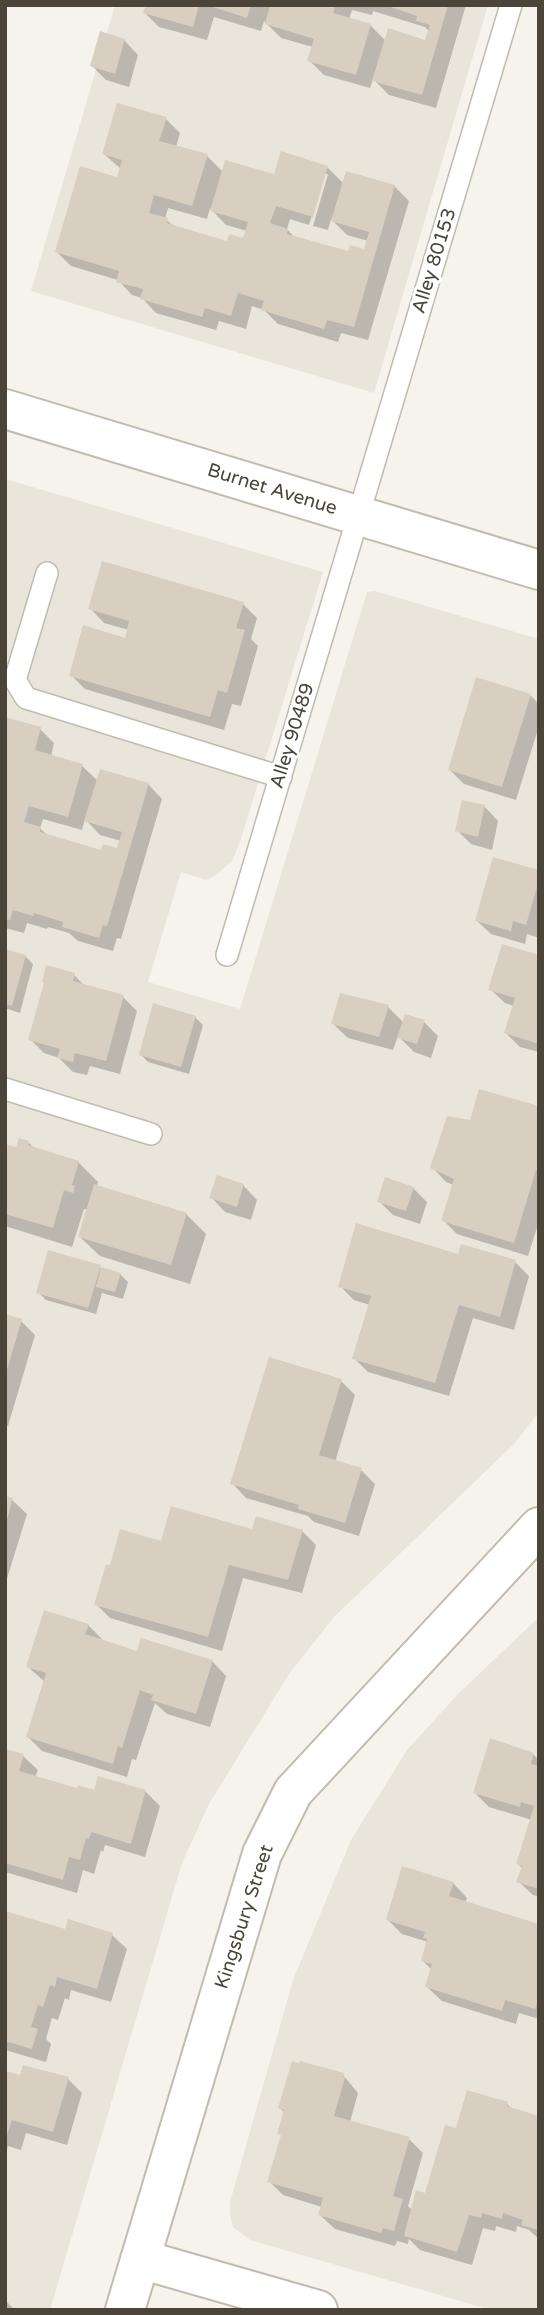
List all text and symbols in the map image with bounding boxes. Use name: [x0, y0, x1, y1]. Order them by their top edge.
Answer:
street label: Alley 80153: [408, 206, 462, 316]
street label: Burnet Avenue: [204, 459, 340, 521]
street label: Alley 90489: [266, 681, 320, 791]
street label: Kingsbury Street: [211, 1842, 279, 1992]

